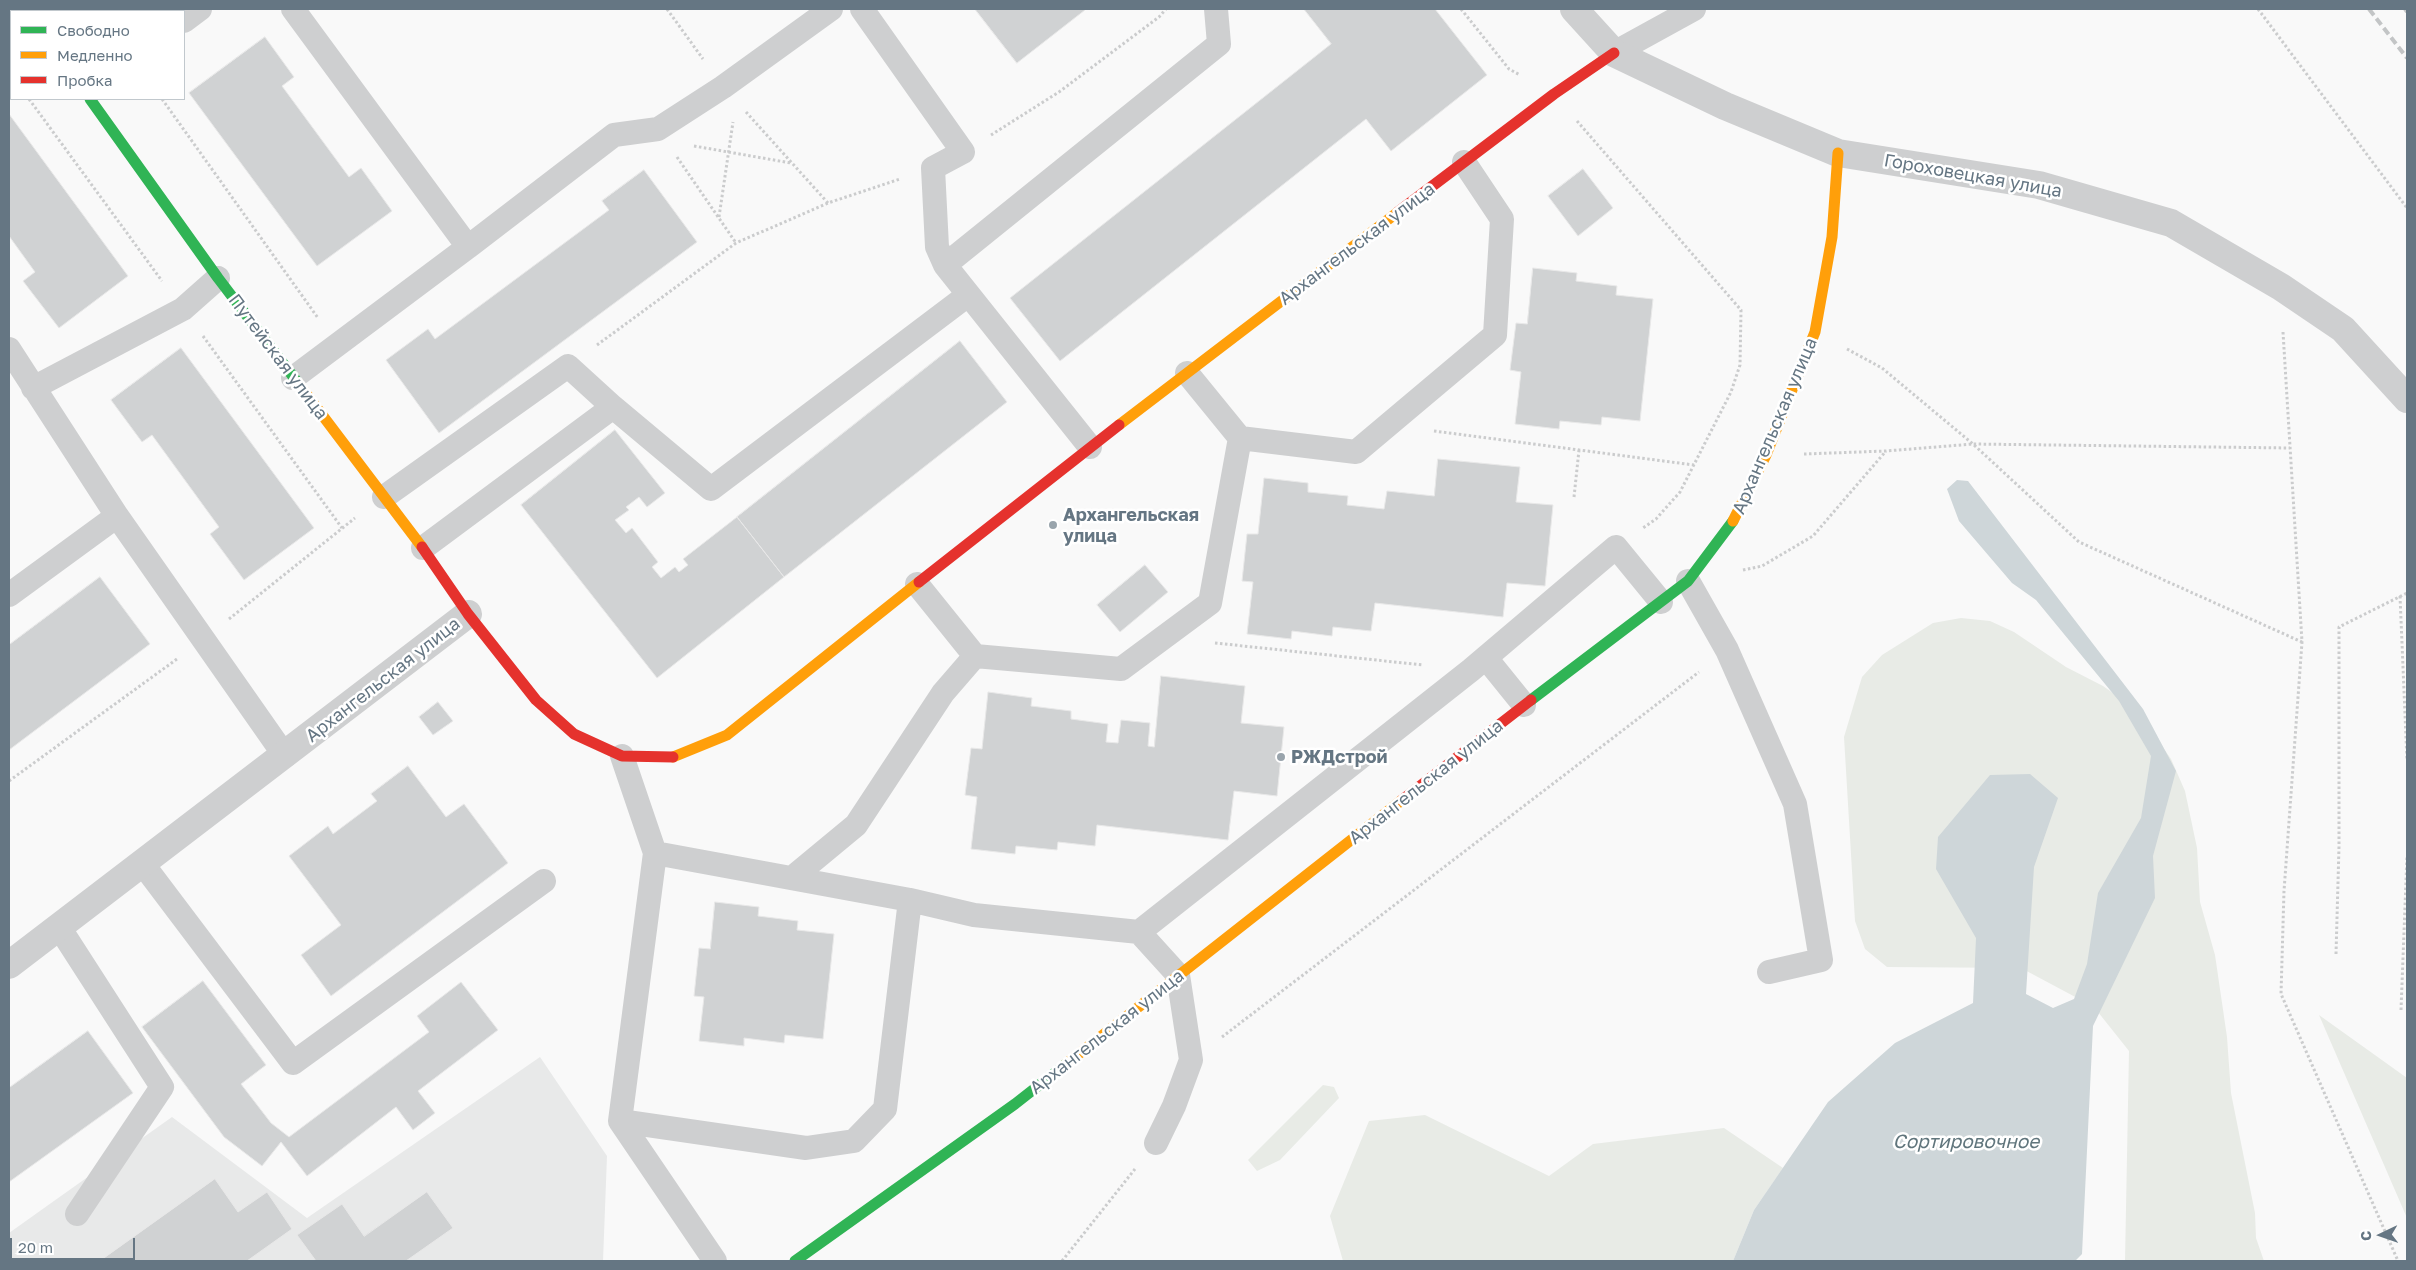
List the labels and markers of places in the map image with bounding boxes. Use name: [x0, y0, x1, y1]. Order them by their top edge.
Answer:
place label: Архангельская улица: [1063, 504, 1199, 546]
marker: Архангельская улица: [1047, 519, 1059, 531]
place label: РЖДстрой: [1291, 746, 1387, 768]
marker: РЖДстрой: [1275, 751, 1287, 763]

